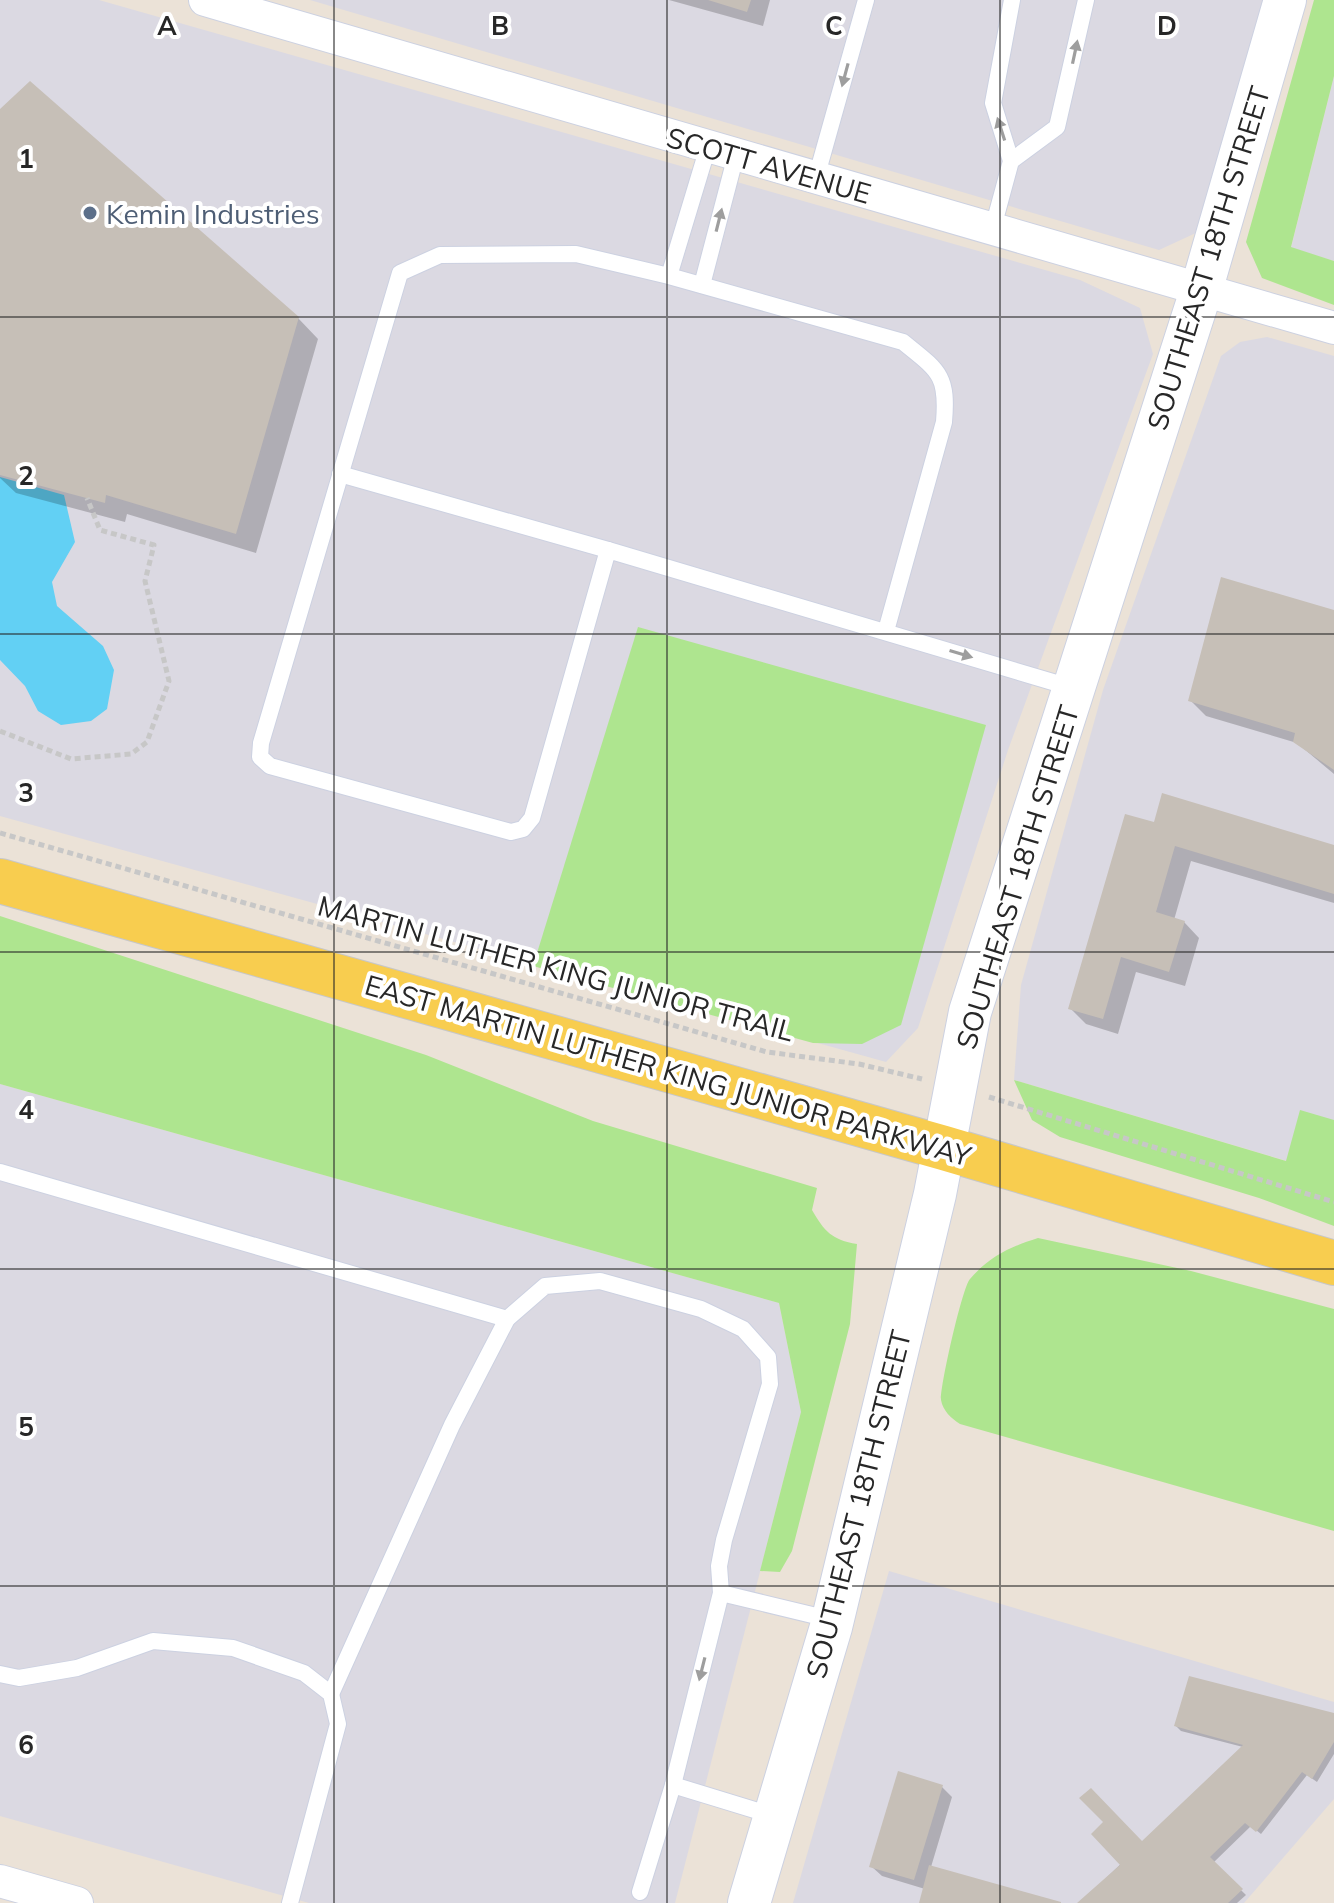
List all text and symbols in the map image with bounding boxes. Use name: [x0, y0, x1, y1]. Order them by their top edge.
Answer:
text: A: [157, 9, 177, 42]
text: B: [491, 9, 509, 42]
text: C: [825, 9, 843, 42]
text: D: [1157, 9, 1177, 42]
one-way arrow: [1069, 39, 1082, 64]
one-way arrow: [839, 63, 851, 88]
street label: SOUTHEAST 18TH STREET: [1139, 82, 1277, 434]
one-way arrow: [994, 117, 1007, 141]
street label: SCOTT AVENUE: [663, 119, 875, 211]
text: 1: [18, 142, 34, 175]
place label: Kemin Industries: [106, 196, 320, 231]
marker: Kemin Industries: [81, 204, 99, 222]
one-way arrow: [713, 207, 725, 232]
text: 2: [18, 459, 34, 492]
one-way arrow: [949, 648, 973, 661]
street label: SOUTHEAST 18TH STREET: [948, 701, 1086, 1053]
text: 3: [18, 776, 34, 809]
street label: MARTIN LUTHER KING JUNIOR TRAIL: [314, 888, 798, 1048]
street label: EAST MARTIN LUTHER KING JUNIOR PARKWAY: [361, 967, 976, 1174]
text: 4: [18, 1093, 34, 1126]
street label: SOUTHEAST 18TH STREET: [798, 1326, 918, 1682]
text: 5: [18, 1410, 34, 1443]
one-way arrow: [696, 1656, 708, 1681]
text: 6: [18, 1728, 34, 1761]

